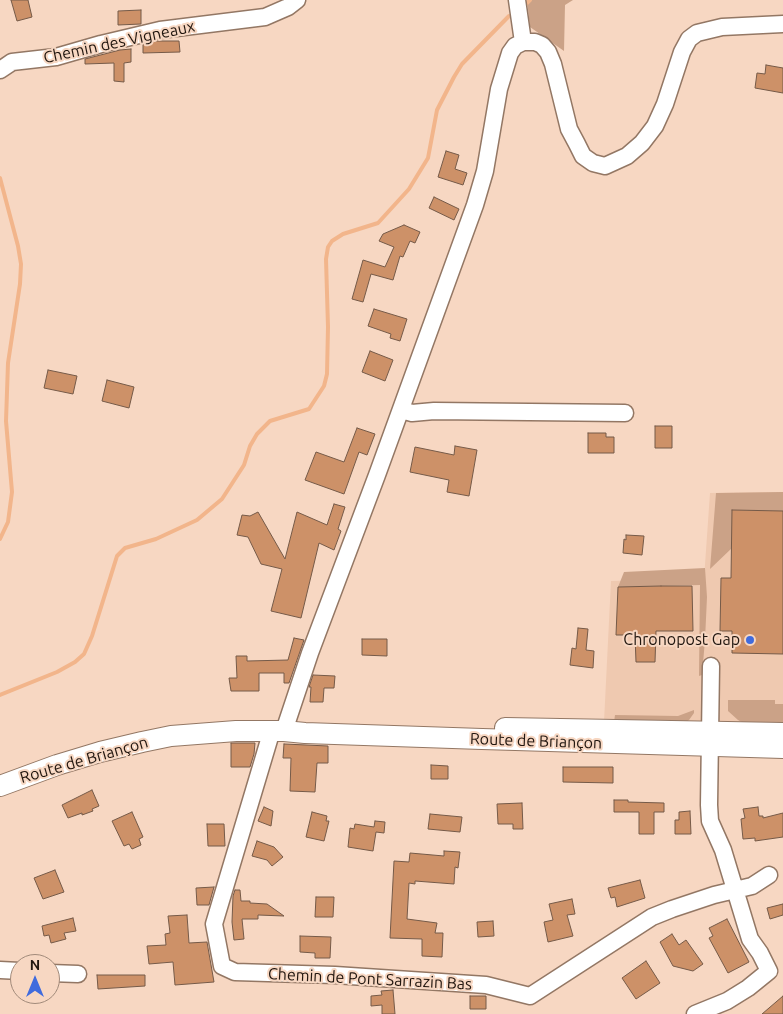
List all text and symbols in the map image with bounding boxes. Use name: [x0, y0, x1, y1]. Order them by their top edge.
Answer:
street label: Chemin des Vigneaux: [42, 17, 196, 67]
place label: Chronopost Gap: [623, 630, 740, 650]
marker: Chronopost Gap: [744, 634, 756, 646]
street label: Route de Briançon: [470, 729, 602, 753]
street label: Route de Briançon: [18, 733, 150, 787]
north arrow: [10, 954, 60, 1004]
text: N: [30, 957, 40, 973]
street label: Chemin de Pont Sarrazin Bas: [267, 964, 473, 994]

